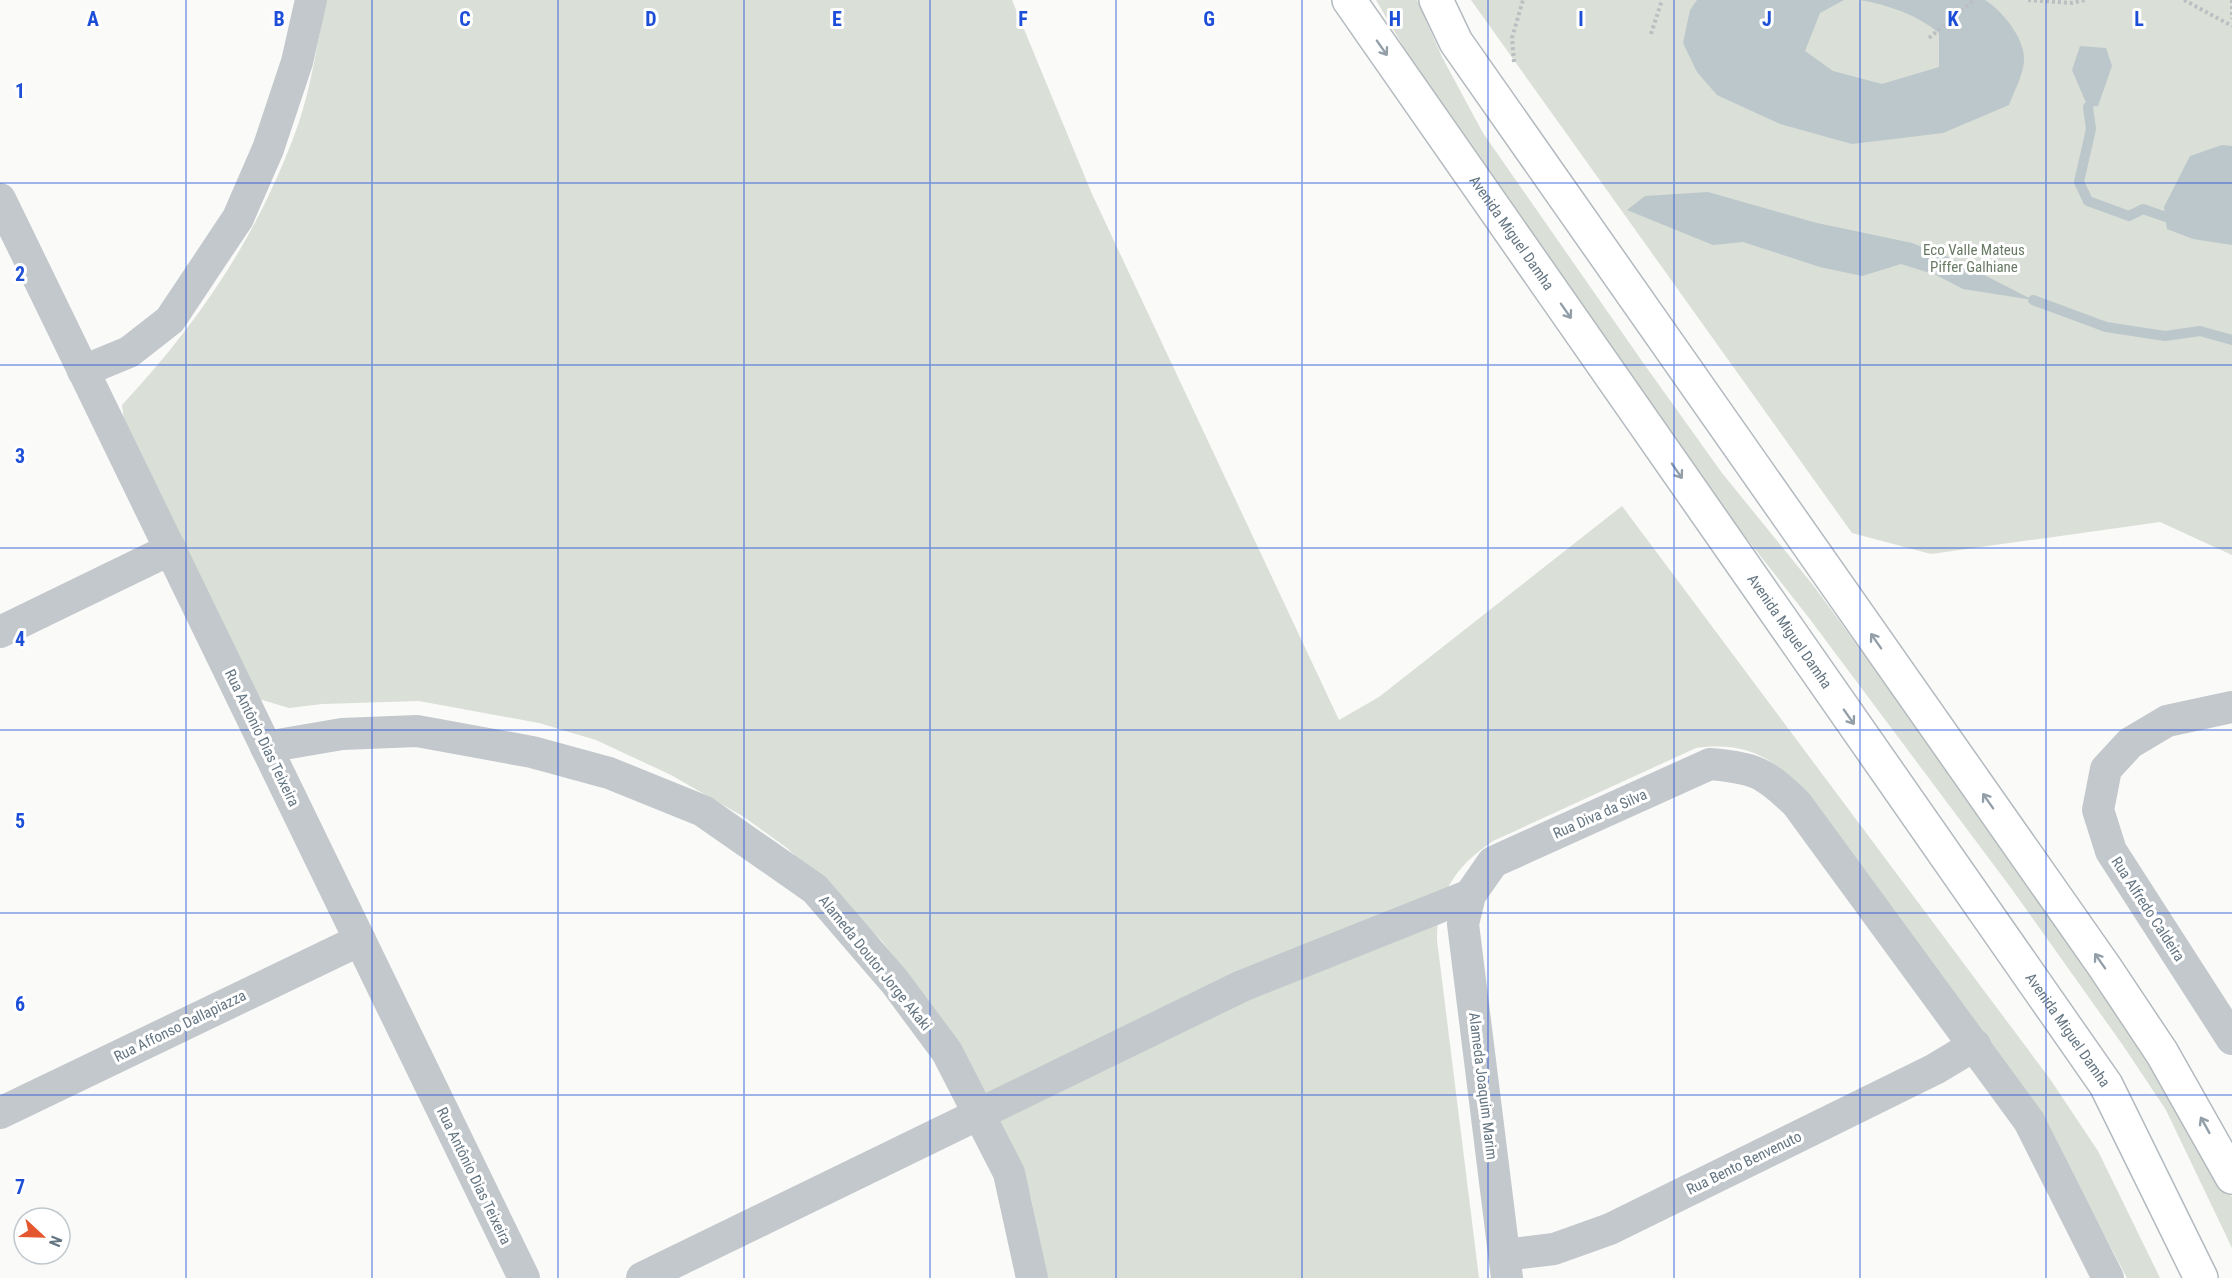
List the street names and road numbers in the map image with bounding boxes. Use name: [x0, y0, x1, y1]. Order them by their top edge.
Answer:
street label: Avenida Miguel Damha: [1465, 172, 1558, 294]
street label: Avenida Miguel Damha: [1743, 571, 1836, 692]
street label: Rua Antônio Dias Teixeira: [221, 666, 303, 810]
street label: Rua Diva da Silva: [1550, 785, 1650, 843]
street label: Rua Alfredo Caldeira: [2107, 853, 2189, 965]
street label: Alameda Doutor Jorge Akaki: [815, 892, 935, 1034]
street label: Avenida Miguel Damha: [2022, 969, 2114, 1091]
street label: Rua Affonso Dallapiazza: [111, 986, 249, 1066]
street label: Alameda Joaquim Marim: [1465, 1011, 1501, 1161]
street label: Rua Antônio Dias Teixeira: [433, 1104, 515, 1248]
street label: Rua Bento Benvenuto: [1684, 1127, 1804, 1199]

